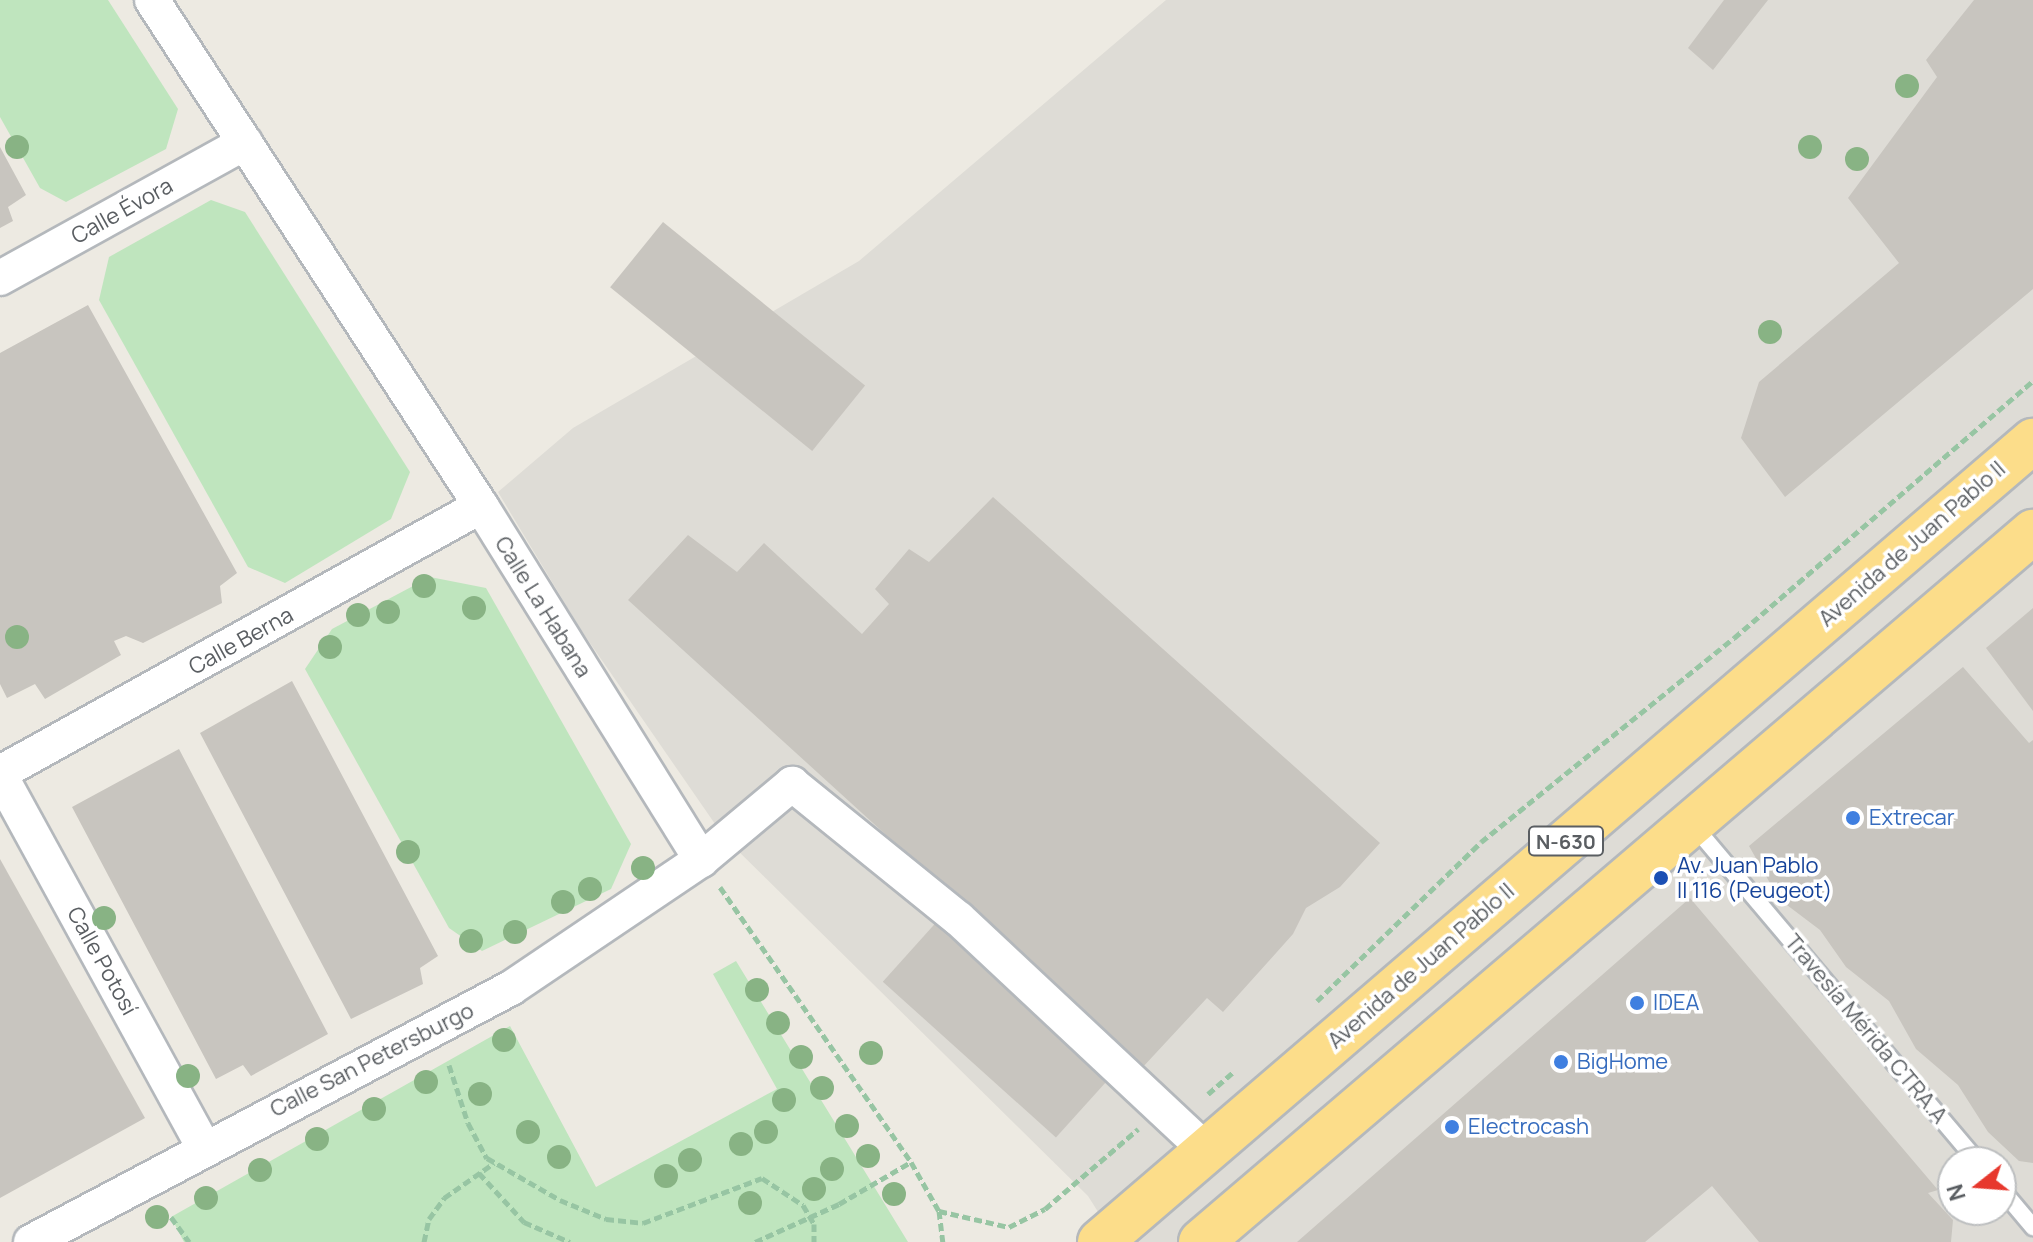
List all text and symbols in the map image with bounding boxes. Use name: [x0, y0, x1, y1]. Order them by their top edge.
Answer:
street label: Calle Évora: [67, 172, 177, 250]
street label: Avenida de Juan Pablo II: [1813, 456, 2011, 632]
street label: Calle La Habana: [489, 532, 597, 682]
street label: Calle Berna: [184, 602, 298, 680]
place label: Extrecar: [1869, 805, 1955, 831]
marker: Extrecar: [1844, 809, 1862, 827]
road number: N-630: [1528, 825, 1604, 857]
place label: Av. Juan Pablo II 116 (Peugeot): [1677, 852, 1832, 904]
marker: Av. Juan Pablo II 116 (Peugeot): [1652, 869, 1670, 887]
street label: Avenida de Juan Pablo II: [1322, 878, 1520, 1054]
street label: Calle Potosí: [61, 902, 143, 1020]
street label: Travesía Mérida CTRA.A: [1779, 929, 1953, 1129]
place label: IDEA: [1653, 990, 1699, 1016]
marker: IDEA: [1628, 994, 1646, 1012]
street label: Calle San Petersburgo: [266, 997, 478, 1123]
place label: BigHome: [1577, 1049, 1668, 1075]
marker: BigHome: [1552, 1053, 1570, 1071]
place label: Electrocash: [1468, 1114, 1589, 1140]
marker: Electrocash: [1443, 1118, 1461, 1136]
north arrow: [1937, 1146, 2017, 1226]
text: N: [1939, 1181, 1973, 1204]

